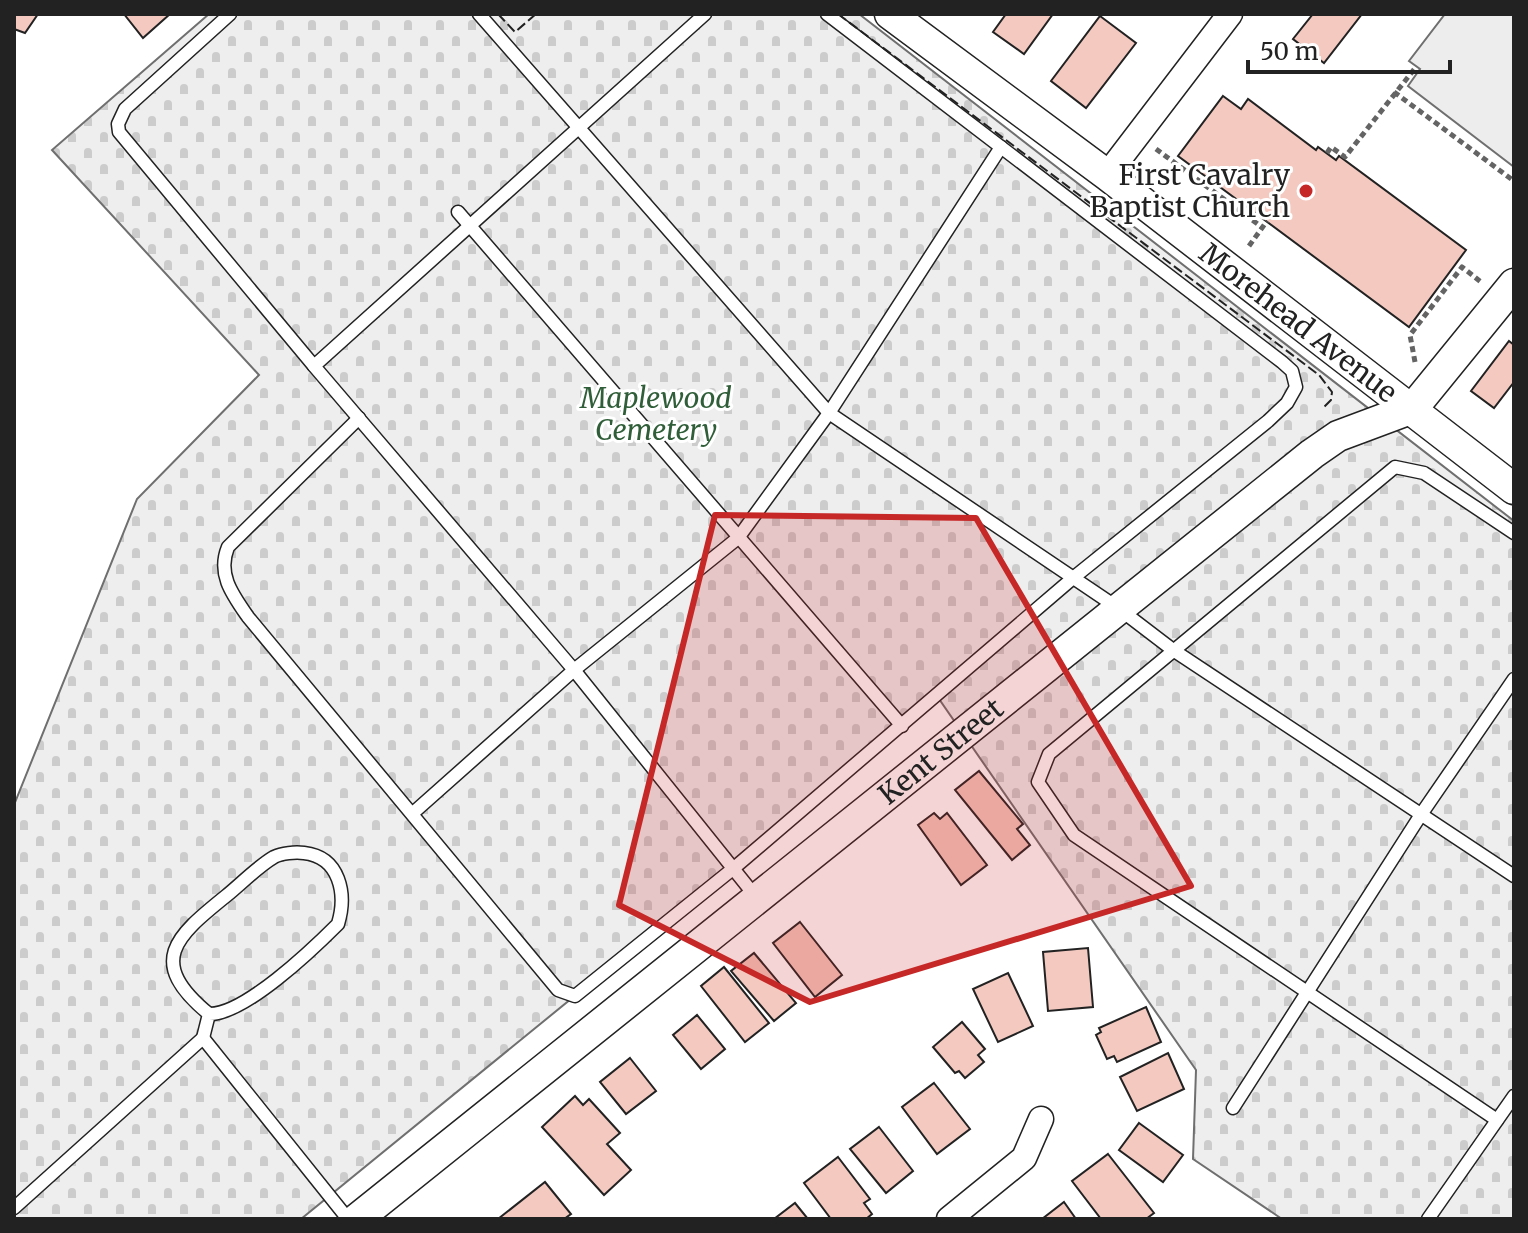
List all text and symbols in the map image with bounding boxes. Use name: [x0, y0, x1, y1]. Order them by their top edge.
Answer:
scale bar: [1248, 24, 1450, 74]
text: 50 m: [1260, 36, 1319, 67]
place label: First Cavalry Baptist Church: [1090, 157, 1291, 225]
marker: First Cavalry Baptist Church: [1297, 182, 1315, 200]
street label: Morehead Avenue: [1192, 235, 1404, 410]
park label: Maplewood Cemetery: [579, 380, 732, 448]
street label: Kent Street: [871, 690, 1011, 812]

